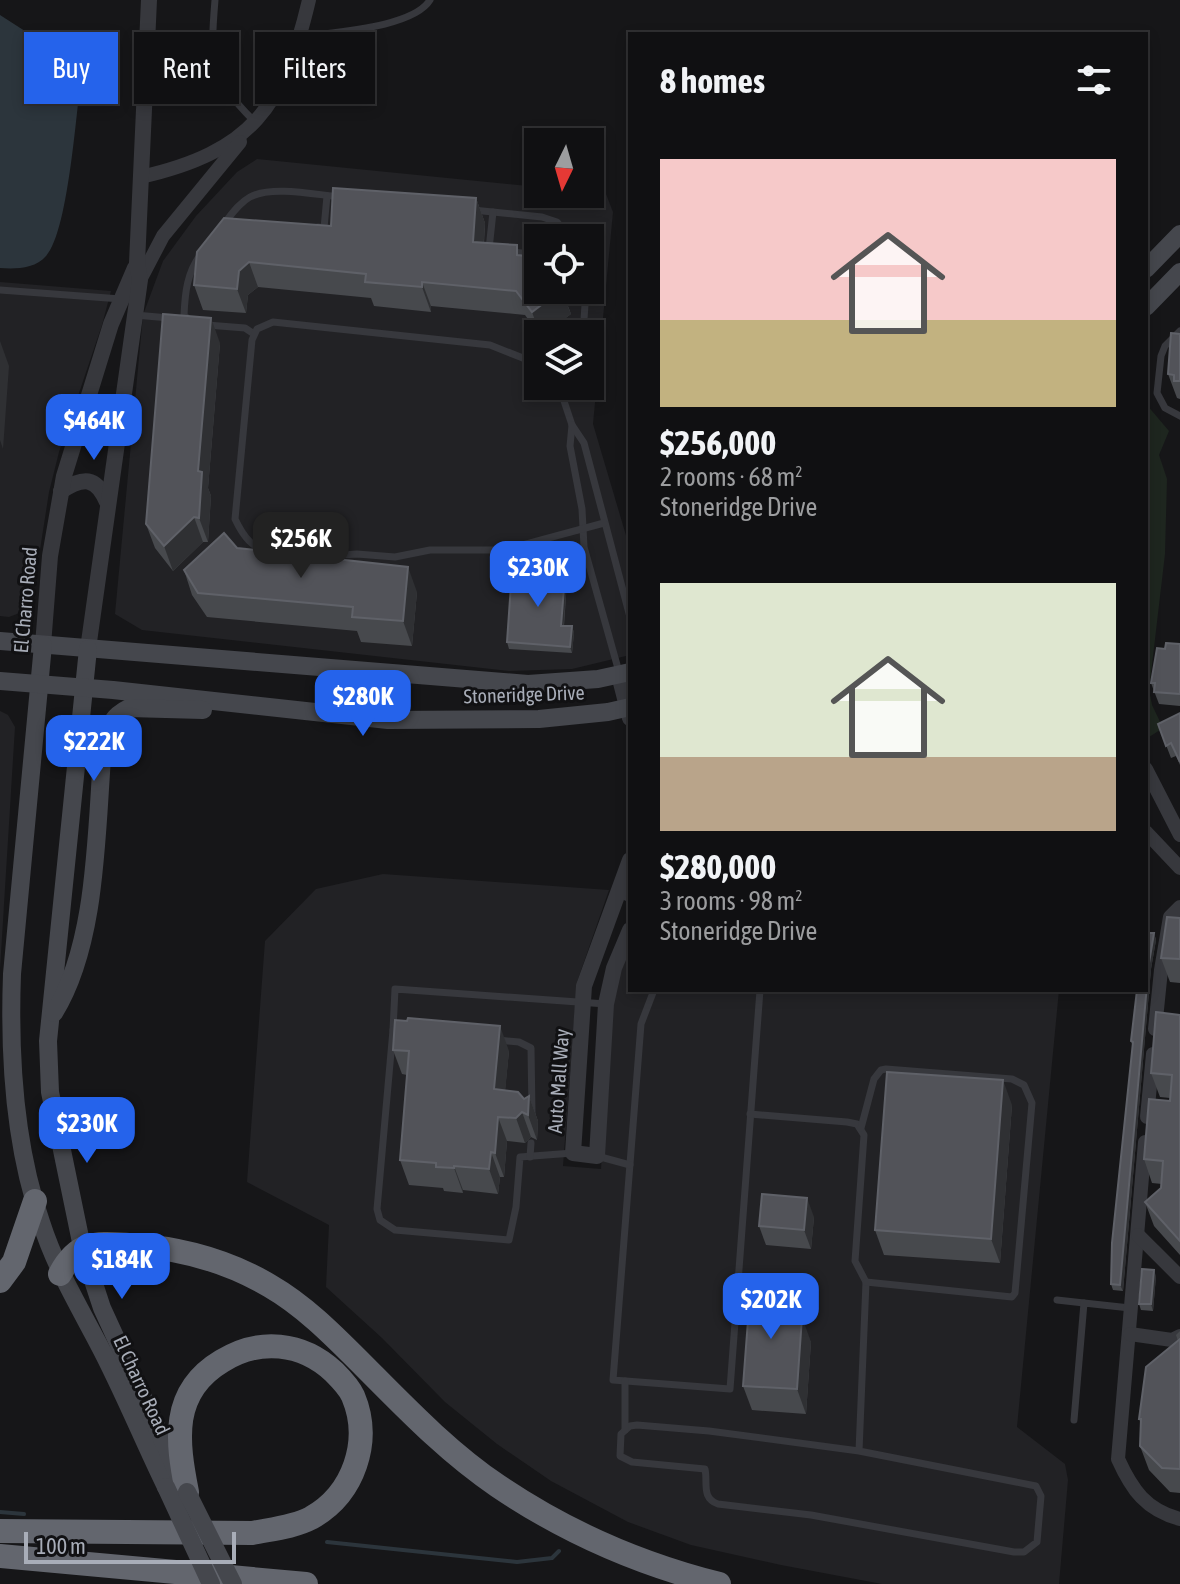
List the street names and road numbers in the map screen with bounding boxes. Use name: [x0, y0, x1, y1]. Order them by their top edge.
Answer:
street label: El Charro Road: [9, 546, 41, 654]
street label: Stoneridge Drive: [463, 680, 585, 708]
street label: Auto Mall Way: [543, 1028, 573, 1134]
street label: El Charro Road: [109, 1332, 175, 1438]

